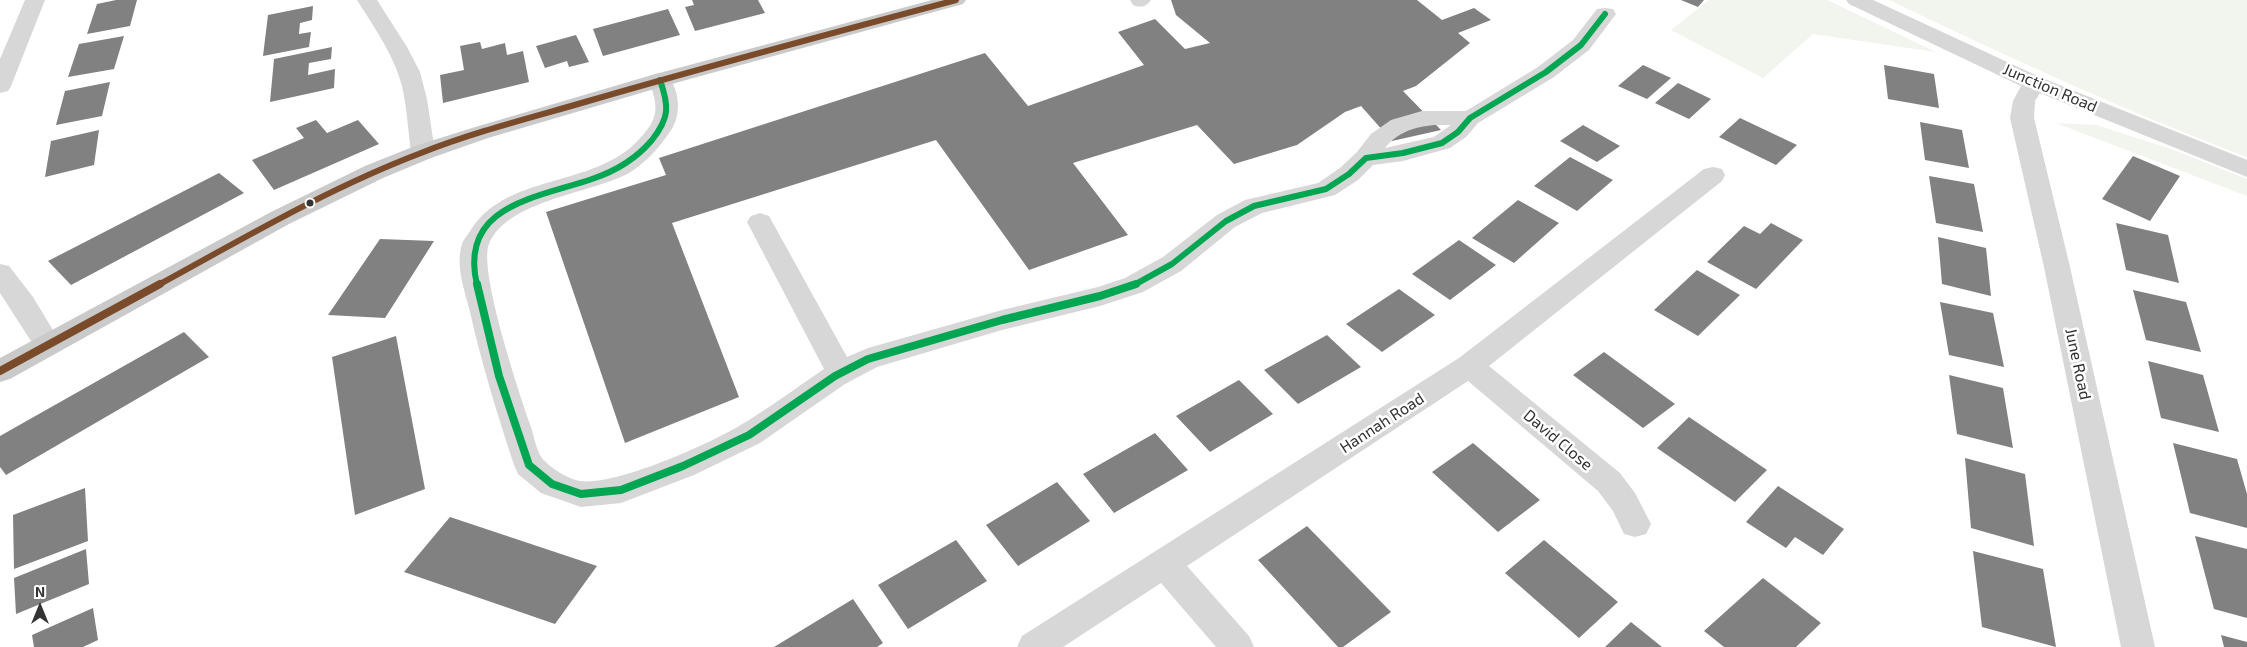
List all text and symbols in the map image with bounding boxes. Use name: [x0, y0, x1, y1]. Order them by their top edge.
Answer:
street label: Junction Road: [2000, 60, 2100, 116]
unlabelled marker: [305, 198, 315, 208]
street label: June Road: [2061, 326, 2095, 402]
street label: Hannah Road: [1336, 389, 1428, 457]
street label: David Close: [1520, 406, 1596, 474]
north arrow: [15, 582, 65, 632]
text: N: [35, 583, 45, 600]

